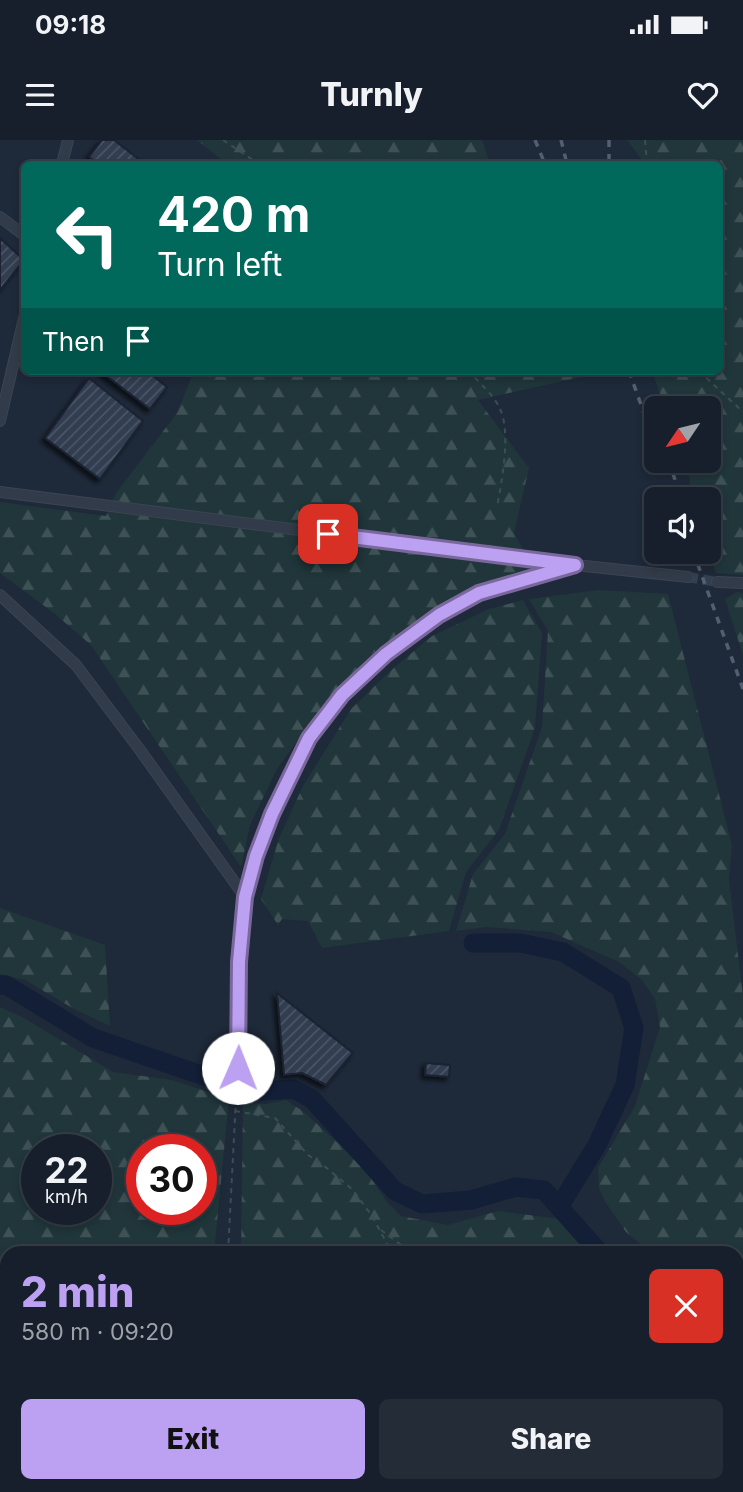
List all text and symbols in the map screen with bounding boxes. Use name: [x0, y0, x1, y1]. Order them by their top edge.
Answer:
text: 09:18: [35, 9, 106, 40]
text: Turnly: [320, 75, 423, 114]
icon: menu: [21, 76, 59, 114]
icon: heart: [684, 76, 722, 114]
text: 420 m: [157, 185, 310, 244]
icon: left: [42, 189, 133, 280]
text: Turn left: [157, 245, 282, 284]
icon: arrive: [119, 322, 157, 360]
text: Then: [42, 326, 105, 357]
north arrow: [644, 396, 721, 472]
map controls: [644, 396, 721, 564]
button: sound: [644, 487, 721, 564]
pin: [298, 504, 358, 564]
icon: arrive: [309, 515, 347, 553]
position arrow: [201, 1031, 275, 1105]
speed limit sign: 30: [126, 1134, 217, 1225]
text: 22: [44, 1149, 89, 1191]
text: km/h: [45, 1186, 88, 1207]
text: 2 min: [21, 1266, 135, 1317]
button: close: [649, 1269, 723, 1343]
text: 580 m · 09:20: [21, 1318, 174, 1346]
button: Exit: [21, 1399, 365, 1479]
button: Share: [379, 1399, 723, 1479]

